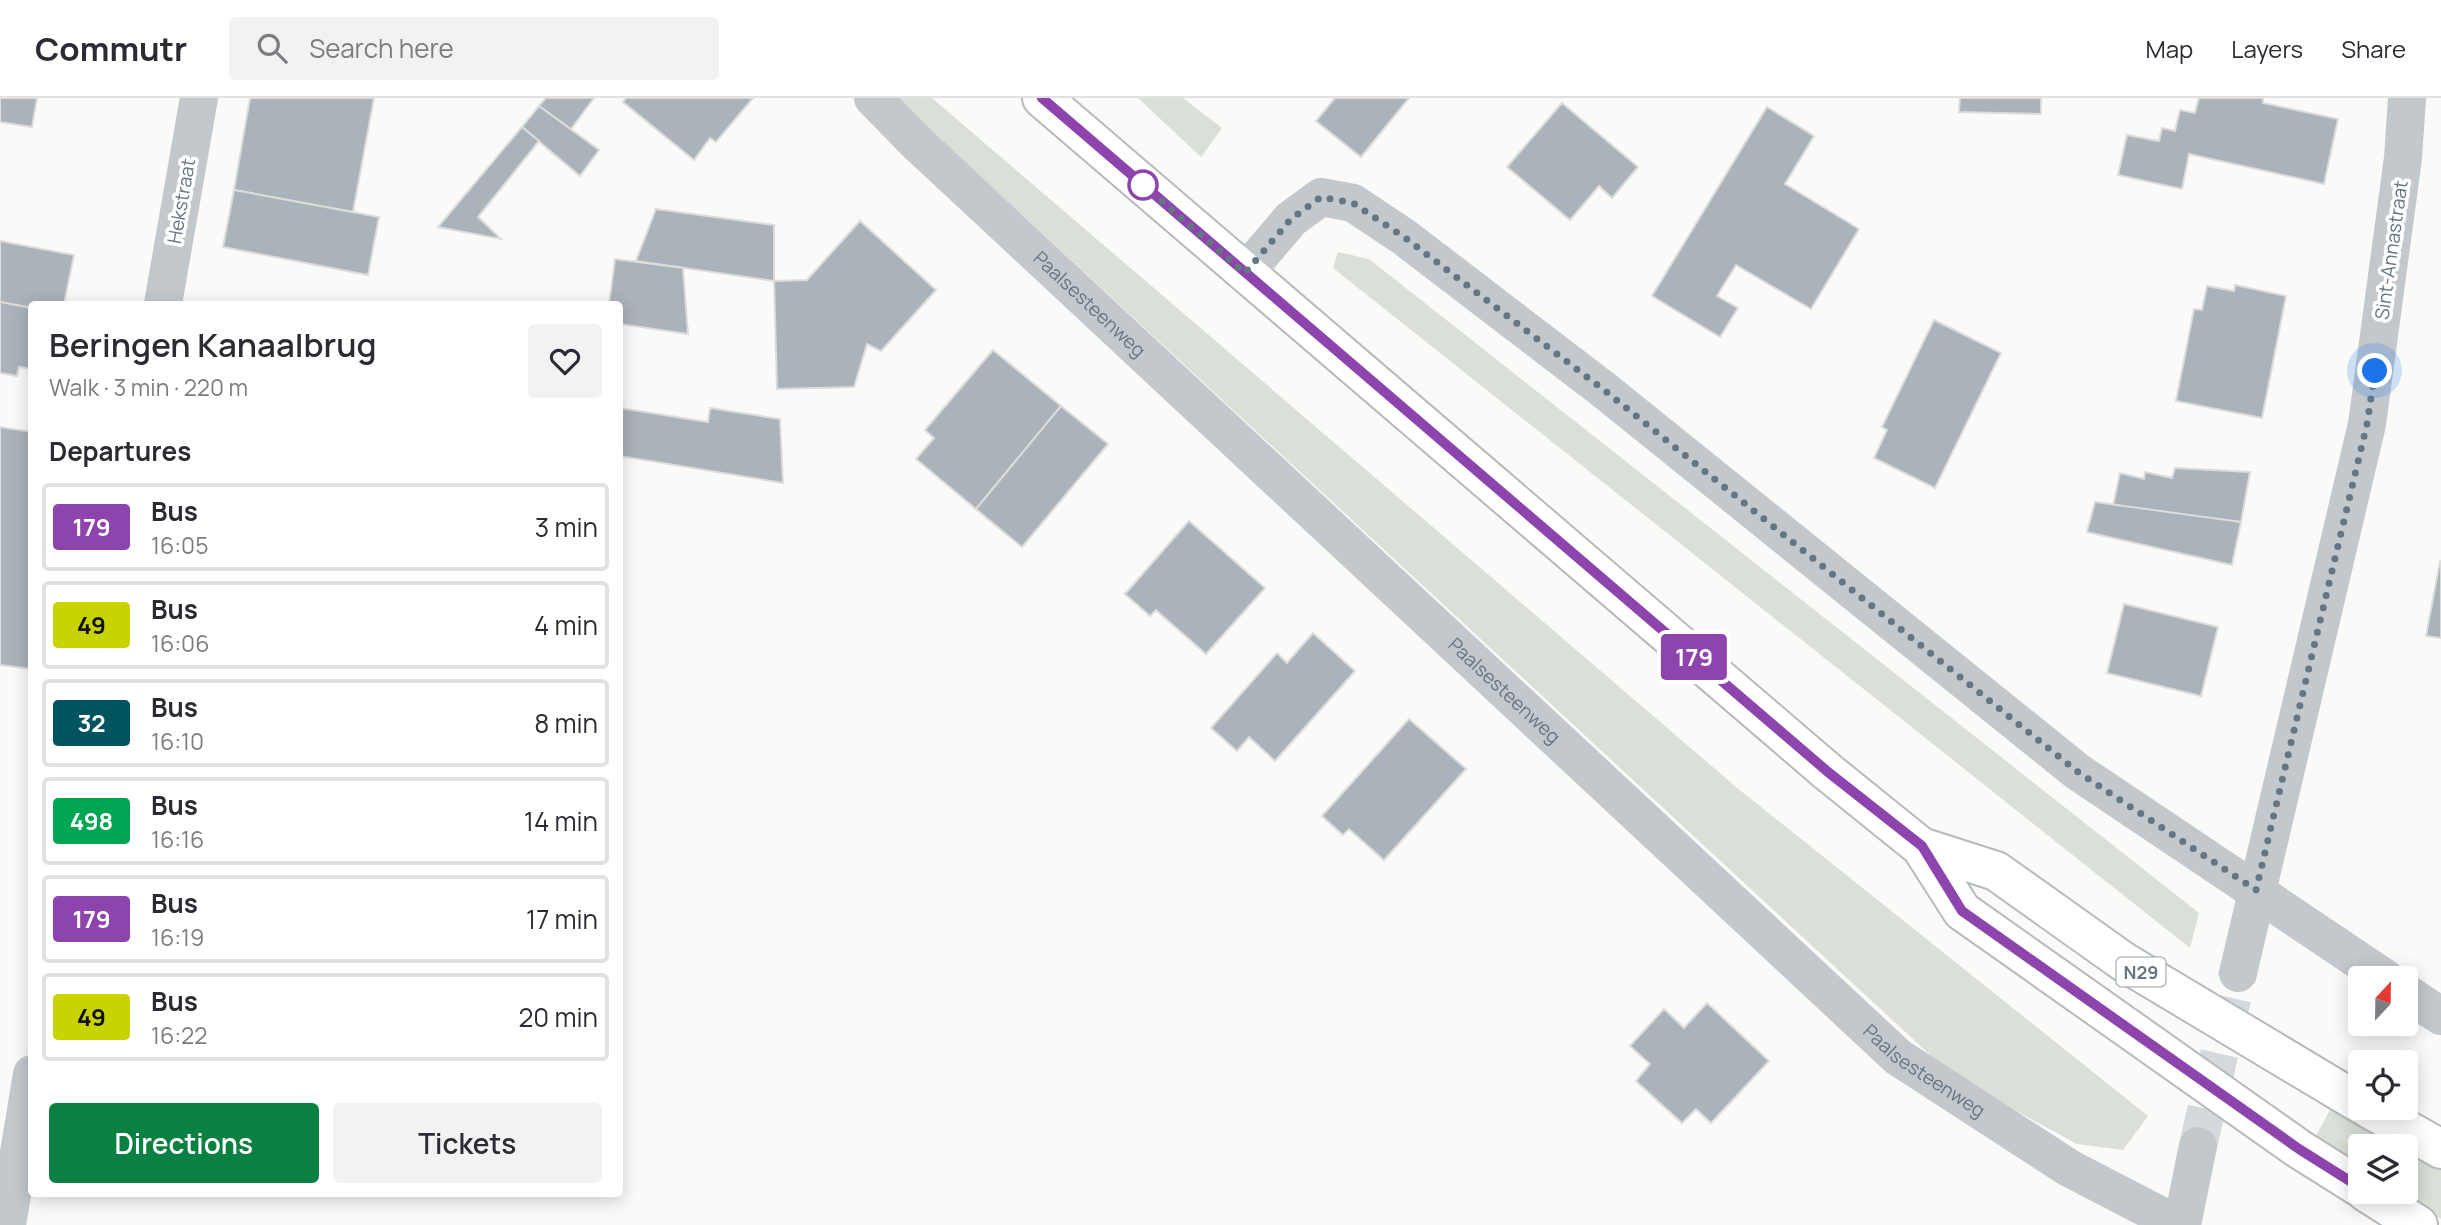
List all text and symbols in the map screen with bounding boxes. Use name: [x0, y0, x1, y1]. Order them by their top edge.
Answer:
search box: [229, 17, 719, 80]
text: Commutr: [35, 26, 187, 71]
icon: search: [253, 29, 291, 67]
text: Search here: [309, 30, 454, 66]
text: Map: [2146, 32, 2193, 65]
text: Layers: [2231, 32, 2303, 65]
text: Share: [2341, 32, 2406, 65]
street label: Hekstraat: [161, 156, 201, 246]
unlabelled marker: [1128, 170, 1158, 200]
street label: Sint-Annastraat: [2368, 179, 2414, 321]
street label: Paalsesteenweg: [1028, 245, 1152, 363]
text: Beringen Kanaalbrug: [49, 322, 377, 367]
button: heart: [528, 324, 602, 398]
your location: [2357, 353, 2392, 388]
text: Walk · 3 min · 220 m: [49, 371, 248, 403]
text: Departures: [49, 433, 191, 469]
text: Bus: [151, 493, 198, 529]
text: 3 min: [535, 509, 598, 545]
text: 179: [72, 510, 111, 543]
text: 16:05: [151, 529, 208, 561]
text: Bus: [151, 591, 198, 627]
text: 4 min: [534, 607, 598, 643]
text: 49: [77, 608, 106, 641]
text: 16:06: [151, 627, 209, 659]
street label: Paalsesteenweg: [1443, 632, 1566, 749]
line badge: 179: [1654, 634, 1734, 680]
text: 179: [1675, 640, 1713, 673]
text: Bus: [151, 689, 198, 725]
text: 8 min: [534, 705, 598, 741]
text: 32: [77, 706, 106, 739]
text: 16:10: [151, 725, 204, 757]
text: Bus: [151, 787, 198, 823]
text: 14 min: [524, 803, 598, 839]
text: 498: [70, 804, 113, 837]
text: 16:16: [151, 823, 204, 855]
text: Bus: [151, 885, 198, 921]
text: 17 min: [526, 901, 598, 937]
text: 179: [72, 902, 111, 935]
text: 16:19: [151, 921, 204, 953]
road number: N29: [2116, 958, 2166, 986]
north arrow: [2348, 966, 2418, 1036]
map controls: [2348, 966, 2418, 1204]
text: Bus: [151, 983, 198, 1019]
text: 20 min: [519, 999, 598, 1035]
text: 49: [77, 1000, 106, 1033]
street label: Paalsesteenweg: [1858, 1018, 1990, 1123]
text: 16:22: [151, 1019, 207, 1051]
button: locate: [2348, 1050, 2418, 1120]
button: Directions: [49, 1103, 319, 1183]
button: Tickets: [333, 1103, 602, 1183]
button: layers: [2348, 1134, 2418, 1204]

